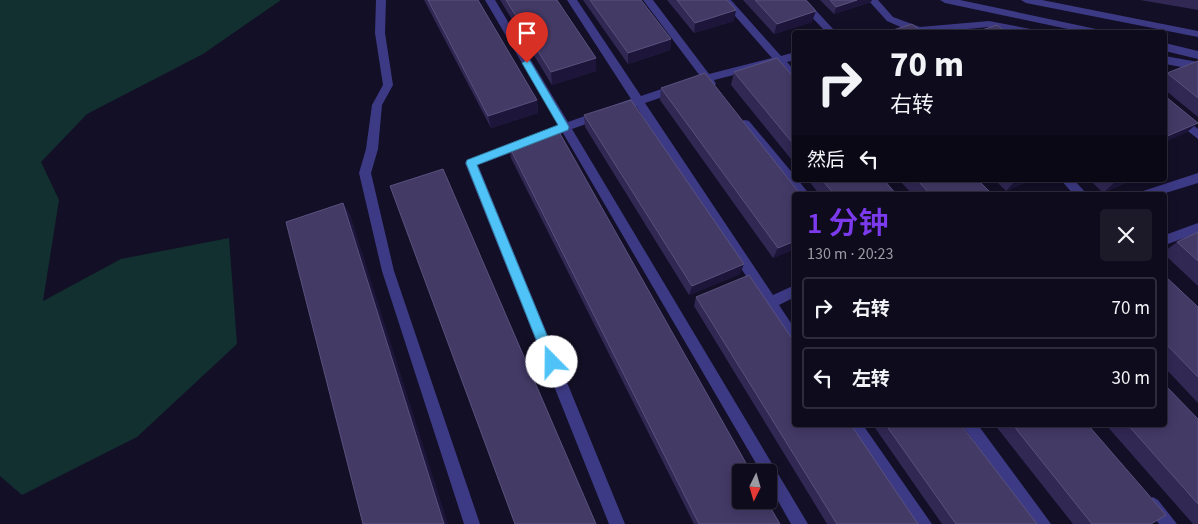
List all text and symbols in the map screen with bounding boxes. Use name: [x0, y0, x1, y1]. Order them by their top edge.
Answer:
pin: [506, 12, 548, 63]
icon: arrive: [513, 19, 541, 47]
text: 70 m: [890, 40, 964, 90]
icon: right: [807, 50, 872, 115]
text: 右转: [890, 89, 934, 121]
icon: left: [855, 145, 883, 173]
text: 然后: [807, 147, 845, 174]
text: 1 分钟: [807, 202, 888, 245]
button: close: [1100, 209, 1152, 261]
text: 130 m · 20:23: [807, 243, 894, 265]
icon: right: [809, 294, 837, 322]
text: 70 m: [1112, 295, 1150, 322]
text: 右转: [852, 296, 890, 323]
position arrow: [525, 335, 577, 387]
icon: left: [809, 364, 837, 392]
text: 30 m: [1112, 365, 1150, 392]
text: 左转: [852, 366, 890, 393]
north arrow: [732, 464, 778, 509]
map controls: [732, 464, 777, 509]

